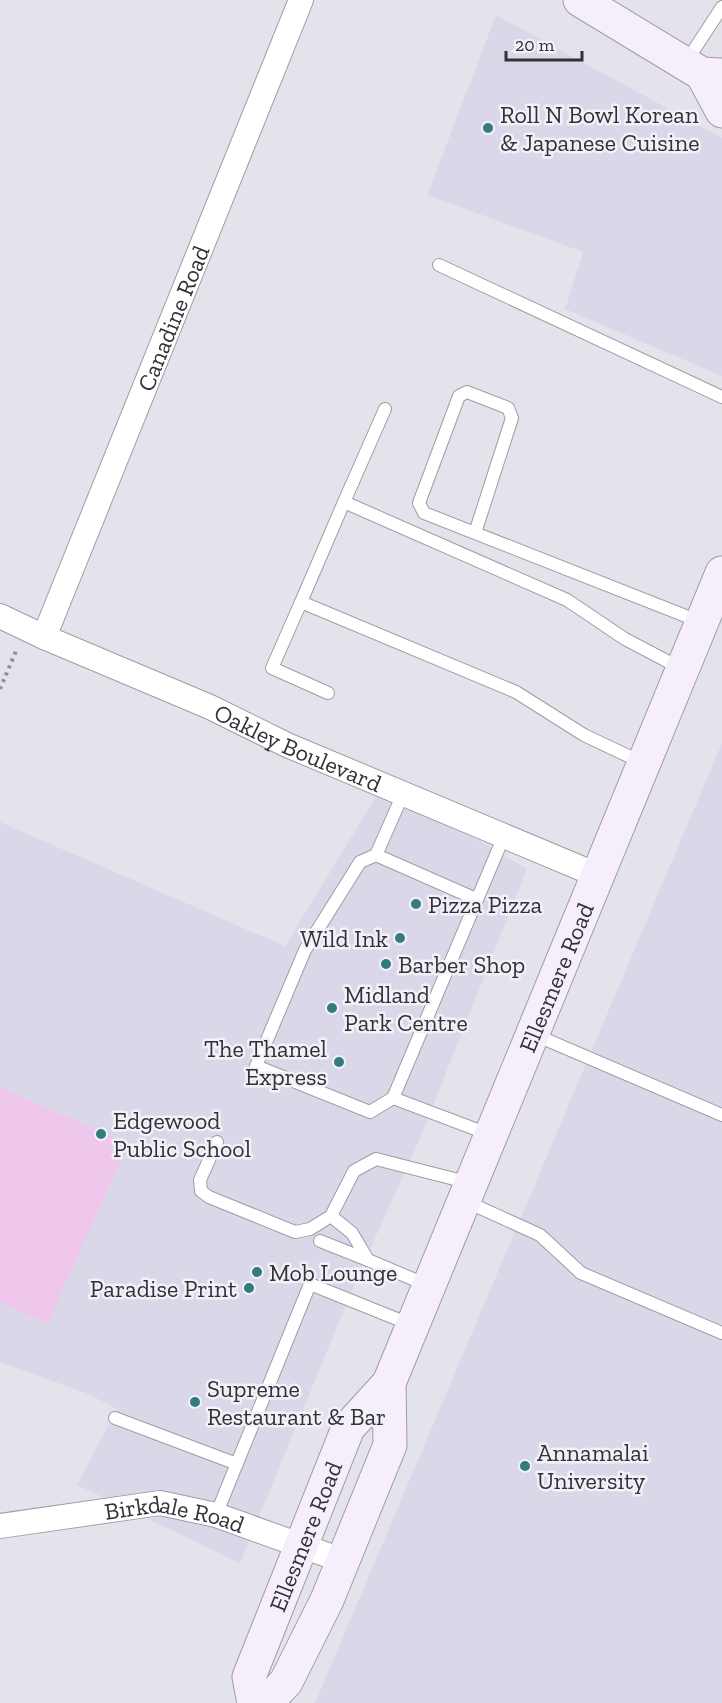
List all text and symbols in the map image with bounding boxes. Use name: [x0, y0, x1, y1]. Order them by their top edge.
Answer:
scale bar: [506, 24, 582, 62]
text: 20 m: [515, 34, 555, 56]
place label: Roll N Bowl Korean & Japanese Cuisine: [500, 100, 699, 157]
marker: Roll N Bowl Korean & Japanese Cuisine: [481, 121, 495, 135]
street label: Canadine Road: [130, 241, 215, 395]
street label: Oakley Boulevard: [210, 697, 386, 798]
place label: Pizza Pizza: [428, 890, 543, 919]
marker: Pizza Pizza: [409, 897, 423, 911]
street label: Ellesmere Road: [512, 898, 599, 1056]
place label: Wild Ink: [300, 924, 389, 953]
marker: Wild Ink: [393, 931, 407, 945]
place label: Barber Shop: [398, 950, 525, 979]
marker: Barber Shop: [379, 957, 393, 971]
place label: Midland Park Centre: [344, 980, 468, 1037]
marker: Midland Park Centre: [325, 1001, 339, 1015]
place label: The Thamel Express: [204, 1034, 327, 1091]
marker: The Thamel Express: [332, 1055, 346, 1069]
place label: Edgewood Public School: [113, 1106, 251, 1163]
marker: Edgewood Public School: [94, 1127, 108, 1141]
place label: Mob Lounge: [269, 1258, 397, 1287]
marker: Mob Lounge: [250, 1265, 264, 1279]
place label: Paradise Print: [90, 1274, 237, 1303]
marker: Paradise Print: [242, 1281, 256, 1295]
place label: Supreme Restaurant & Bar: [207, 1374, 386, 1431]
marker: Supreme Restaurant & Bar: [188, 1395, 202, 1409]
place label: Annamalai University: [537, 1438, 649, 1495]
street label: Ellesmere Road: [262, 1457, 348, 1616]
marker: Annamalai University: [518, 1459, 532, 1473]
street label: Birkdale Road: [102, 1489, 249, 1539]

